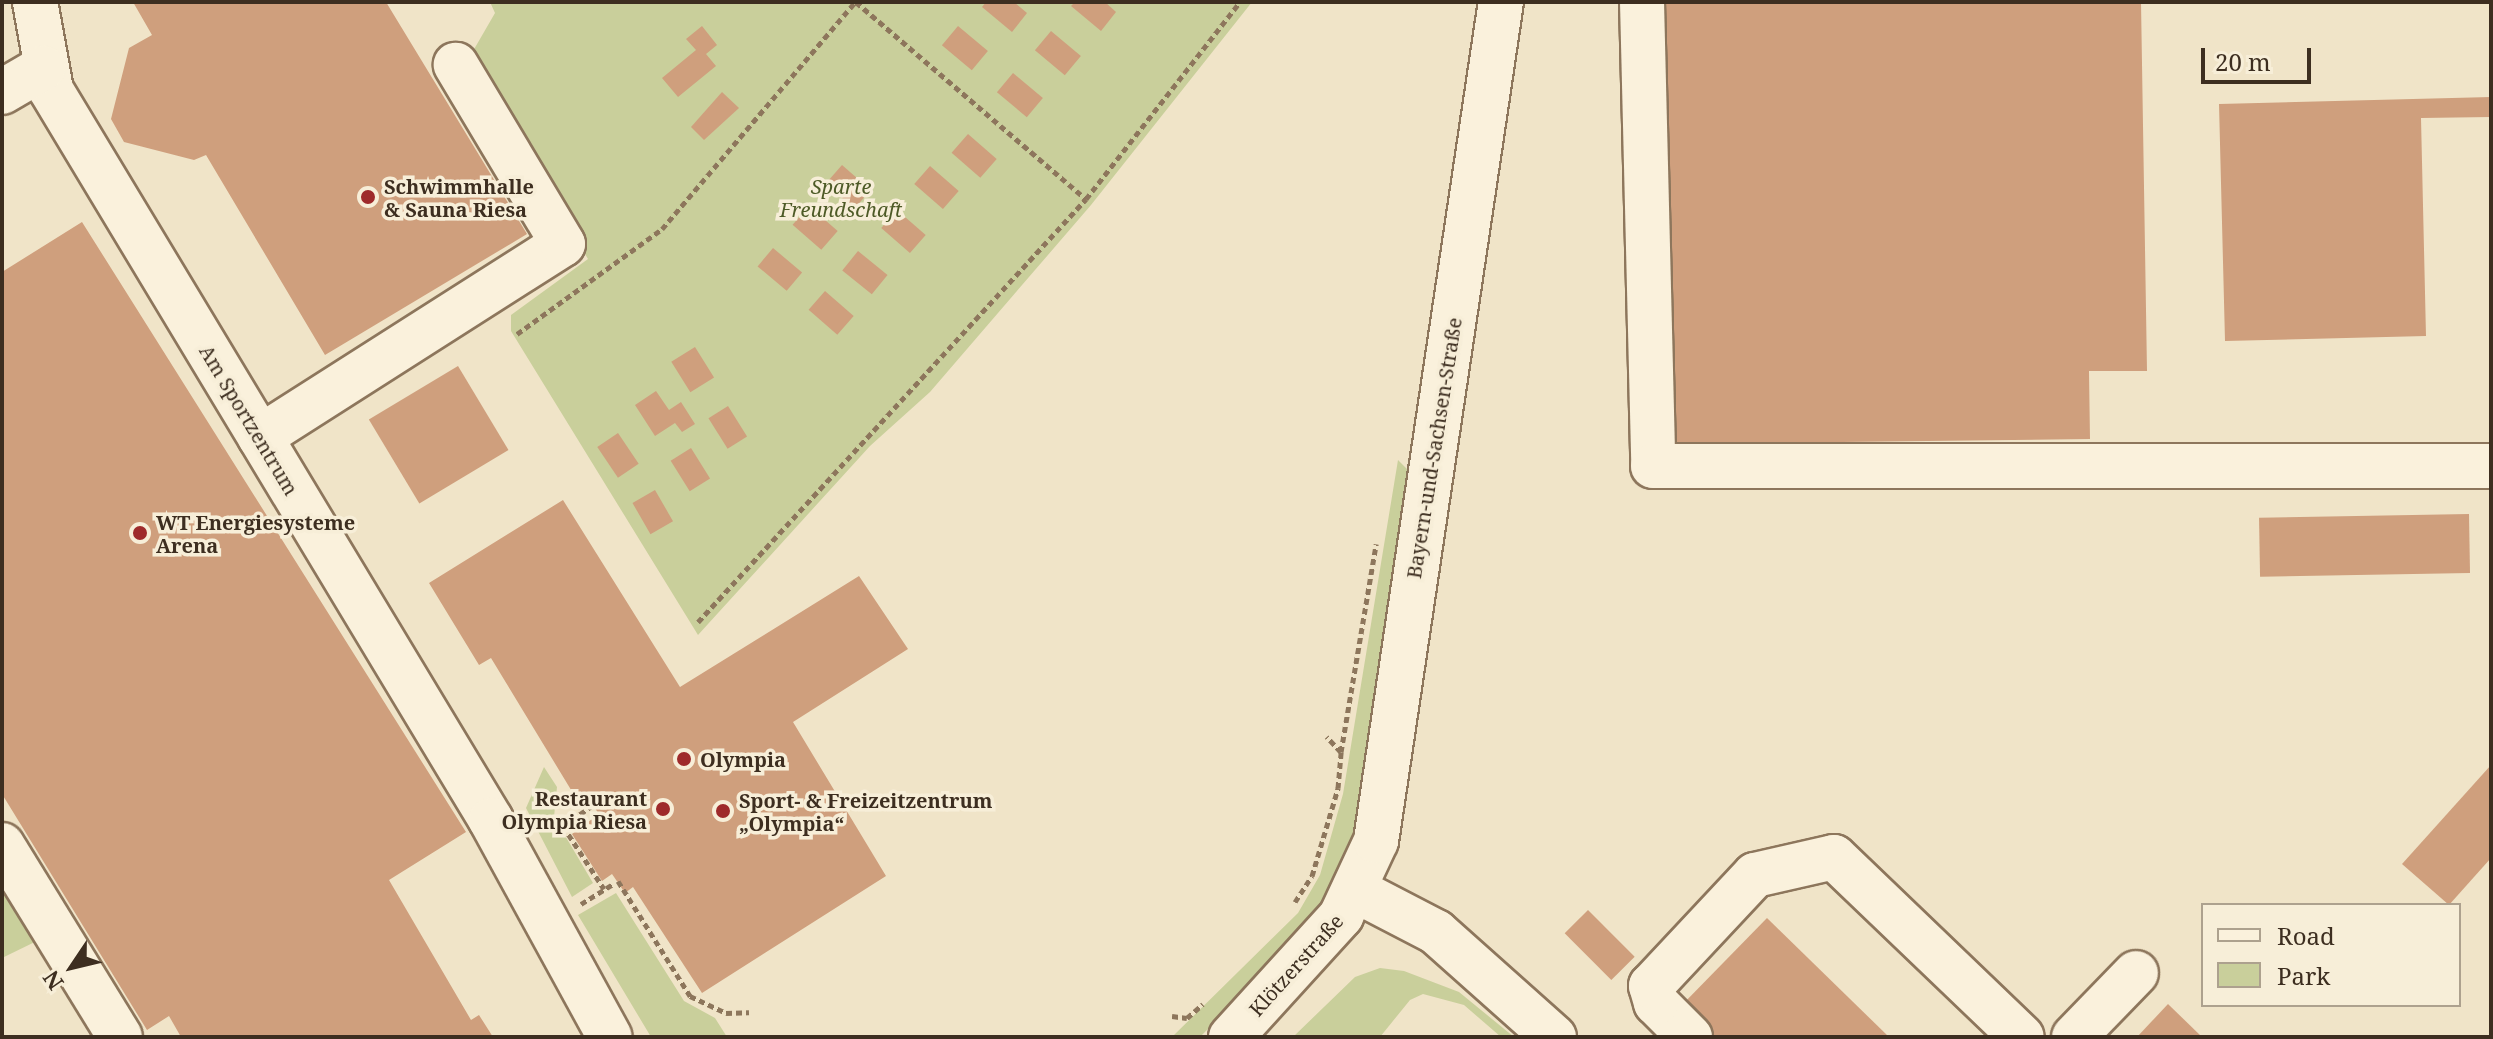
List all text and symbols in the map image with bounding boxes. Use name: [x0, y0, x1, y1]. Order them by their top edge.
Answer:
scale bar: [2205, 32, 2315, 82]
text: 20 m: [2215, 45, 2271, 78]
place label: Schwimmhalle & Sauna Riesa: [384, 174, 534, 221]
park label: Sparte Freundschaft: [780, 174, 902, 221]
marker: Schwimmhalle & Sauna Riesa: [359, 188, 377, 206]
street label: Bayern-und-Sachsen-Straße: [1402, 316, 1466, 580]
street label: Am Sportzentrum: [195, 340, 303, 500]
place label: WT Energiesysteme Arena: [156, 510, 355, 557]
marker: WT Energiesysteme Arena: [131, 524, 149, 542]
place label: Olympia: [700, 747, 786, 771]
marker: Olympia: [675, 750, 693, 768]
place label: Restaurant Olympia Riesa: [501, 786, 647, 833]
place label: Sport- & Freizeitzentrum „Olympia“: [739, 788, 992, 835]
marker: Restaurant Olympia Riesa: [654, 800, 672, 818]
marker: Sport- & Freizeitzentrum „Olympia“: [714, 802, 732, 820]
legend: [2201, 903, 2461, 1007]
street label: Klötzerstraße: [1244, 909, 1348, 1021]
text: Road: [2277, 919, 2335, 952]
north arrow: [32, 927, 112, 1007]
text: Park: [2277, 959, 2330, 992]
text: N: [35, 965, 70, 996]

